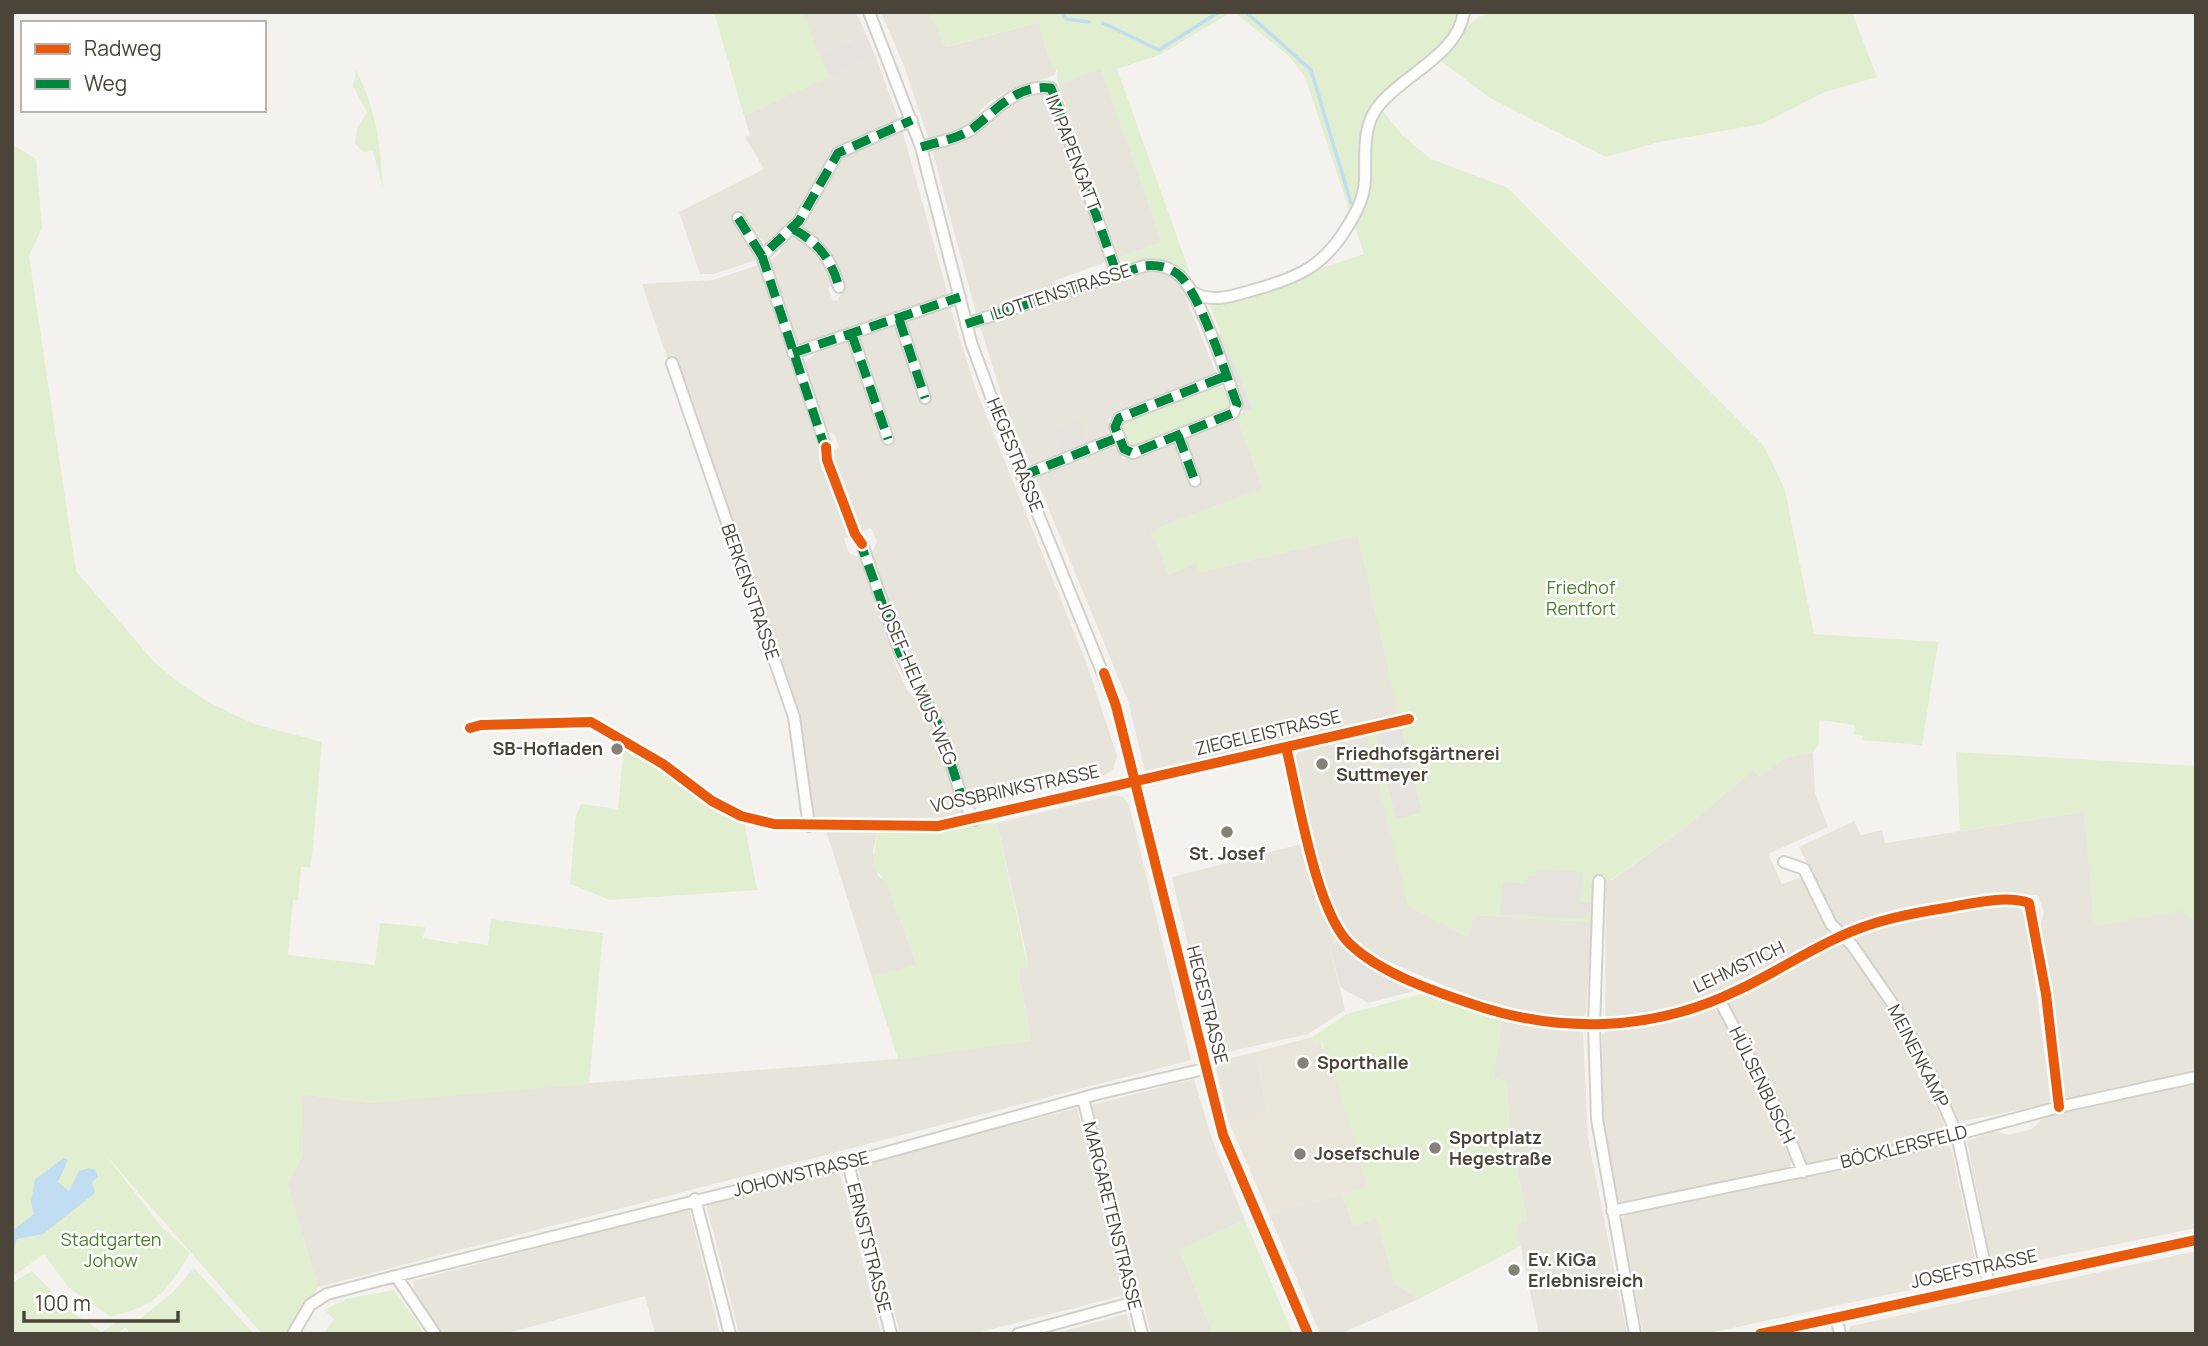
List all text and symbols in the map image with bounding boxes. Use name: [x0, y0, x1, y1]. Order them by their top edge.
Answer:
legend: [21, 21, 266, 112]
text: Radweg: [84, 34, 162, 62]
text: Weg: [84, 69, 127, 97]
street label: IM PAPENGATT: [1041, 91, 1107, 215]
street label: LOTTENSTRASSE: [990, 257, 1134, 325]
street label: HEGESTRASSE: [982, 394, 1050, 515]
street label: BERKENSTRASSE: [716, 520, 786, 663]
park label: Friedhof Rentfort: [1546, 575, 1616, 620]
street label: JOSEF-HELMUS-WEG: [872, 597, 964, 769]
street label: ZIEGELEISTRASSE: [1193, 704, 1343, 760]
place label: SB-Hofladen: [492, 736, 603, 760]
marker: SB-Hofladen: [609, 741, 625, 757]
place label: Friedhofsgärtnerei Suttmeyer: [1336, 741, 1500, 786]
marker: Friedhofsgärtnerei Suttmeyer: [1314, 756, 1330, 772]
street label: VOSSBRINKSTRASSE: [928, 758, 1101, 818]
marker: St. Josef: [1219, 824, 1235, 840]
place label: St. Josef: [1189, 841, 1265, 865]
street label: LEHMSTICH: [1689, 934, 1788, 998]
street label: HEGESTRASSE: [1182, 943, 1234, 1067]
street label: MEINENKAMP: [1883, 1000, 1955, 1111]
street label: HÜLSENBUSCH: [1724, 1022, 1802, 1147]
place label: Sporthalle: [1317, 1050, 1409, 1074]
marker: Sporthalle: [1295, 1055, 1311, 1071]
street label: MARGARETENSTRASSE: [1078, 1119, 1148, 1313]
street label: BÖCKLERSFELD: [1838, 1119, 1970, 1173]
place label: Sportplatz Hegestraße: [1449, 1125, 1552, 1170]
marker: Sportplatz Hegestraße: [1427, 1140, 1443, 1156]
place label: Josefschule: [1314, 1141, 1420, 1165]
street label: JOHOWSTRASSE: [730, 1144, 871, 1202]
marker: Josefschule: [1292, 1146, 1308, 1162]
street label: ERNSTSTRASSE: [842, 1180, 898, 1315]
park label: Stadtgarten Johow: [60, 1227, 162, 1272]
street label: JOSEFSTRASSE: [1908, 1243, 2039, 1293]
place label: Ev. KiGa Erlebnisreich: [1528, 1247, 1643, 1292]
marker: Ev. KiGa Erlebnisreich: [1506, 1262, 1522, 1278]
scale bar: [24, 1280, 178, 1324]
text: 100 m: [35, 1289, 91, 1317]

